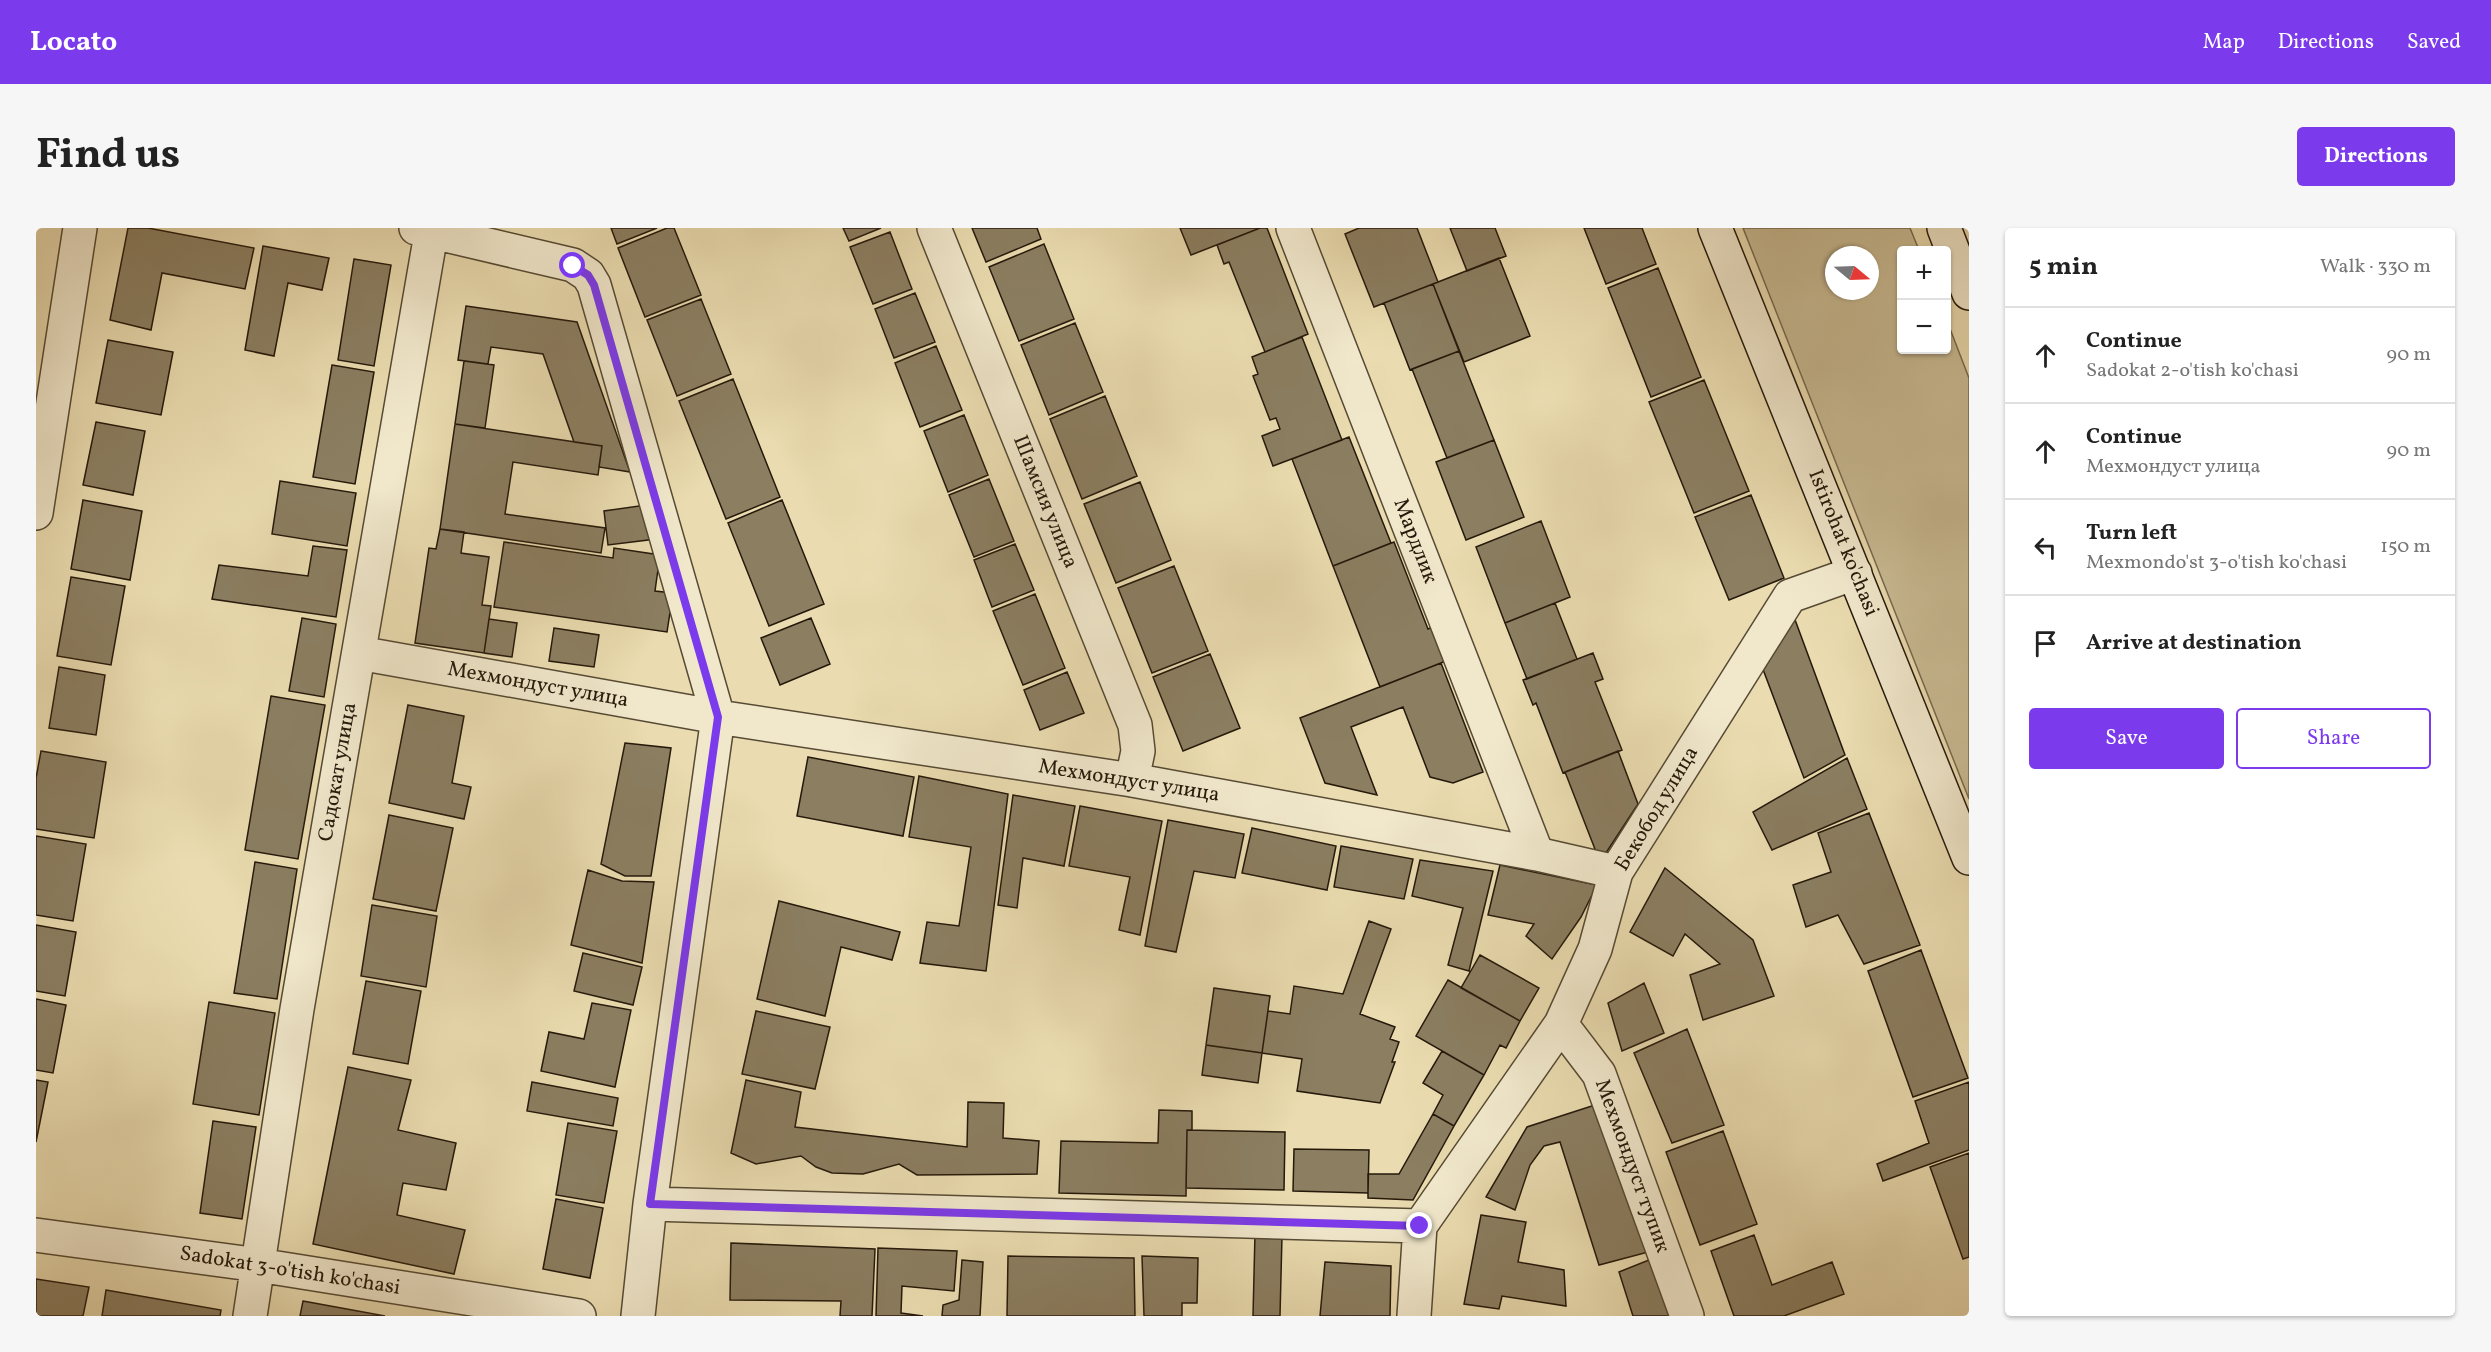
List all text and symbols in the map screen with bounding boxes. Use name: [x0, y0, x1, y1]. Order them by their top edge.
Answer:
text: Locato: [30, 23, 117, 62]
text: Map: [2203, 28, 2245, 57]
text: Directions: [2278, 28, 2374, 57]
text: Saved: [2407, 28, 2461, 57]
text: Find us: [36, 127, 180, 186]
button: Directions: [2297, 127, 2455, 186]
north arrow: [1825, 246, 1879, 300]
map controls: [1897, 246, 1951, 354]
button: +: [1897, 246, 1951, 300]
text: 5 min: [2029, 249, 2098, 285]
route start: [559, 252, 585, 278]
text: Walk · 330 m: [2320, 253, 2431, 281]
button: −: [1897, 300, 1951, 354]
text: Continue: [2086, 326, 2182, 357]
icon: ahead: [2029, 339, 2062, 372]
text: 90 m: [2387, 341, 2431, 369]
text: Sadokat 2-o'tish ko'chasi: [2086, 357, 2299, 385]
text: Continue: [2086, 422, 2182, 453]
street label: Шамсия улица: [1005, 431, 1085, 573]
icon: ahead: [2029, 435, 2062, 468]
text: 90 m: [2387, 437, 2431, 465]
text: Мехмондуст улица: [2086, 453, 2261, 481]
street label: Istirohat ko'chasi: [1800, 465, 1886, 621]
street label: Мардлик: [1386, 494, 1444, 588]
text: Turn left: [2086, 518, 2177, 549]
icon: left: [2029, 531, 2062, 564]
text: 150 m: [2380, 533, 2431, 561]
text: Mexmondo'st 3-o'tish ko'chasi: [2086, 549, 2347, 577]
icon: arrive: [2029, 627, 2062, 660]
text: Arrive at destination: [2086, 628, 2302, 659]
street label: Мехмондуст улица: [445, 655, 631, 715]
street label: Садокат улица: [312, 700, 364, 844]
button: Save: [2029, 708, 2224, 769]
button: Share: [2236, 708, 2431, 769]
street label: Бекобод улица: [1608, 741, 1706, 877]
street label: Мехмондуст улица: [1036, 752, 1222, 810]
street label: Мехмондуст тупик: [1587, 1075, 1677, 1257]
route end: [1406, 1212, 1432, 1238]
street label: Sadokat 3-o'tish ko'chasi: [178, 1239, 402, 1303]

